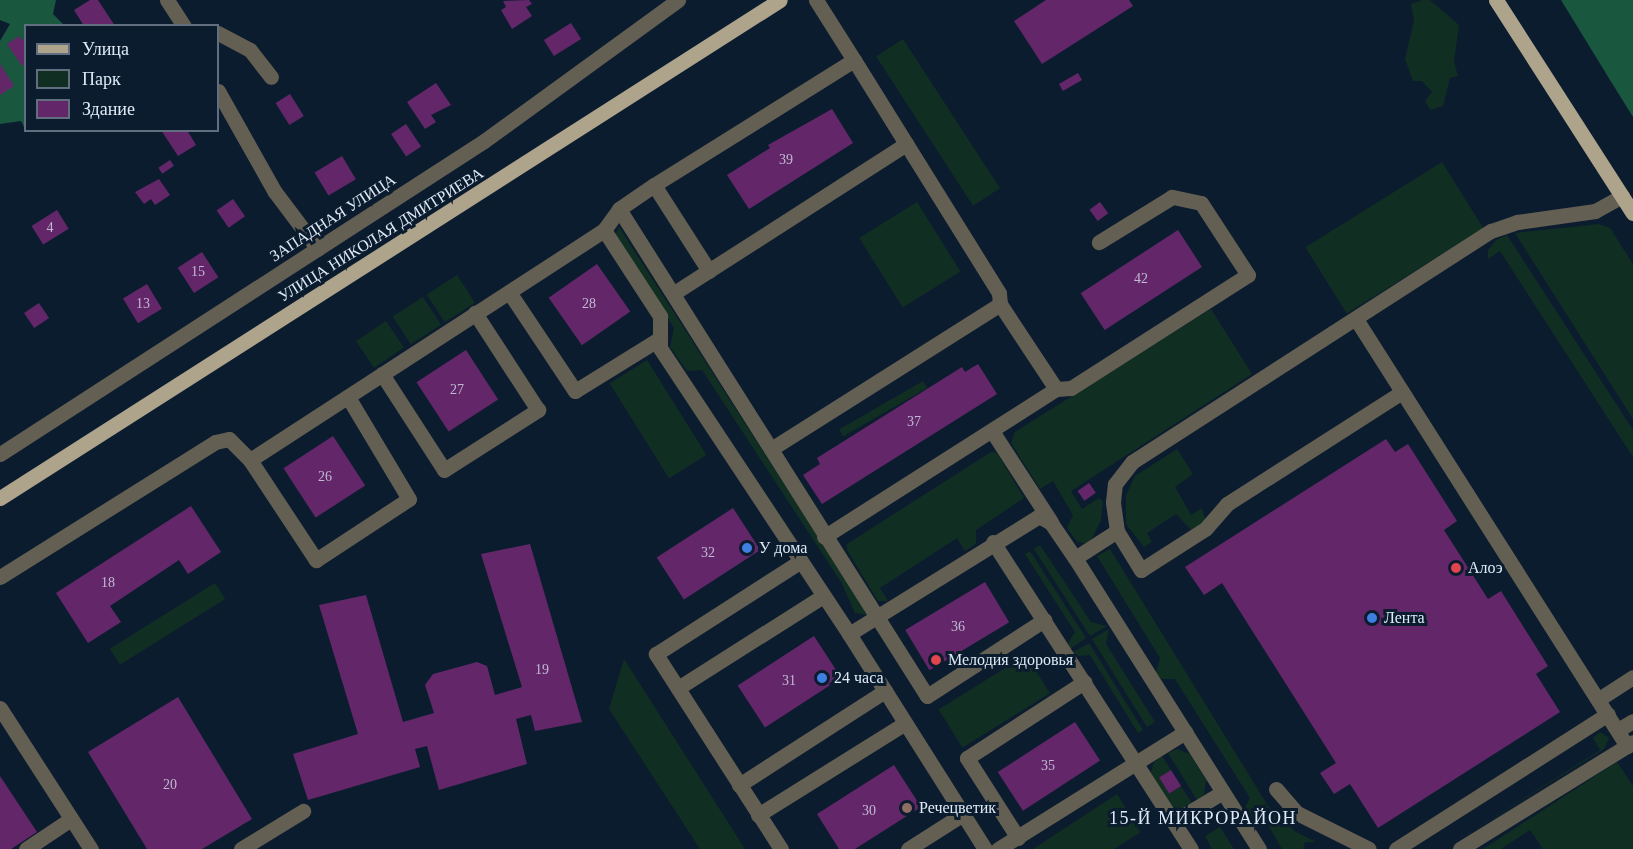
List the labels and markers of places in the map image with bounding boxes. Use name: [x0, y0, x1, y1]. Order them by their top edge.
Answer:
place label: У дома: [759, 538, 807, 558]
marker: У дома: [740, 541, 754, 555]
place label: Алоэ: [1468, 558, 1503, 578]
marker: Алоэ: [1449, 561, 1463, 575]
place label: Лента: [1384, 608, 1425, 628]
marker: Лента: [1365, 611, 1379, 625]
place label: Мелодия здоровья: [948, 650, 1073, 670]
marker: Мелодия здоровья: [929, 653, 943, 667]
place label: 24 часа: [834, 668, 884, 688]
marker: 24 часа: [815, 671, 829, 685]
place label: Речецветик: [919, 798, 996, 818]
marker: Речецветик: [900, 801, 914, 815]

